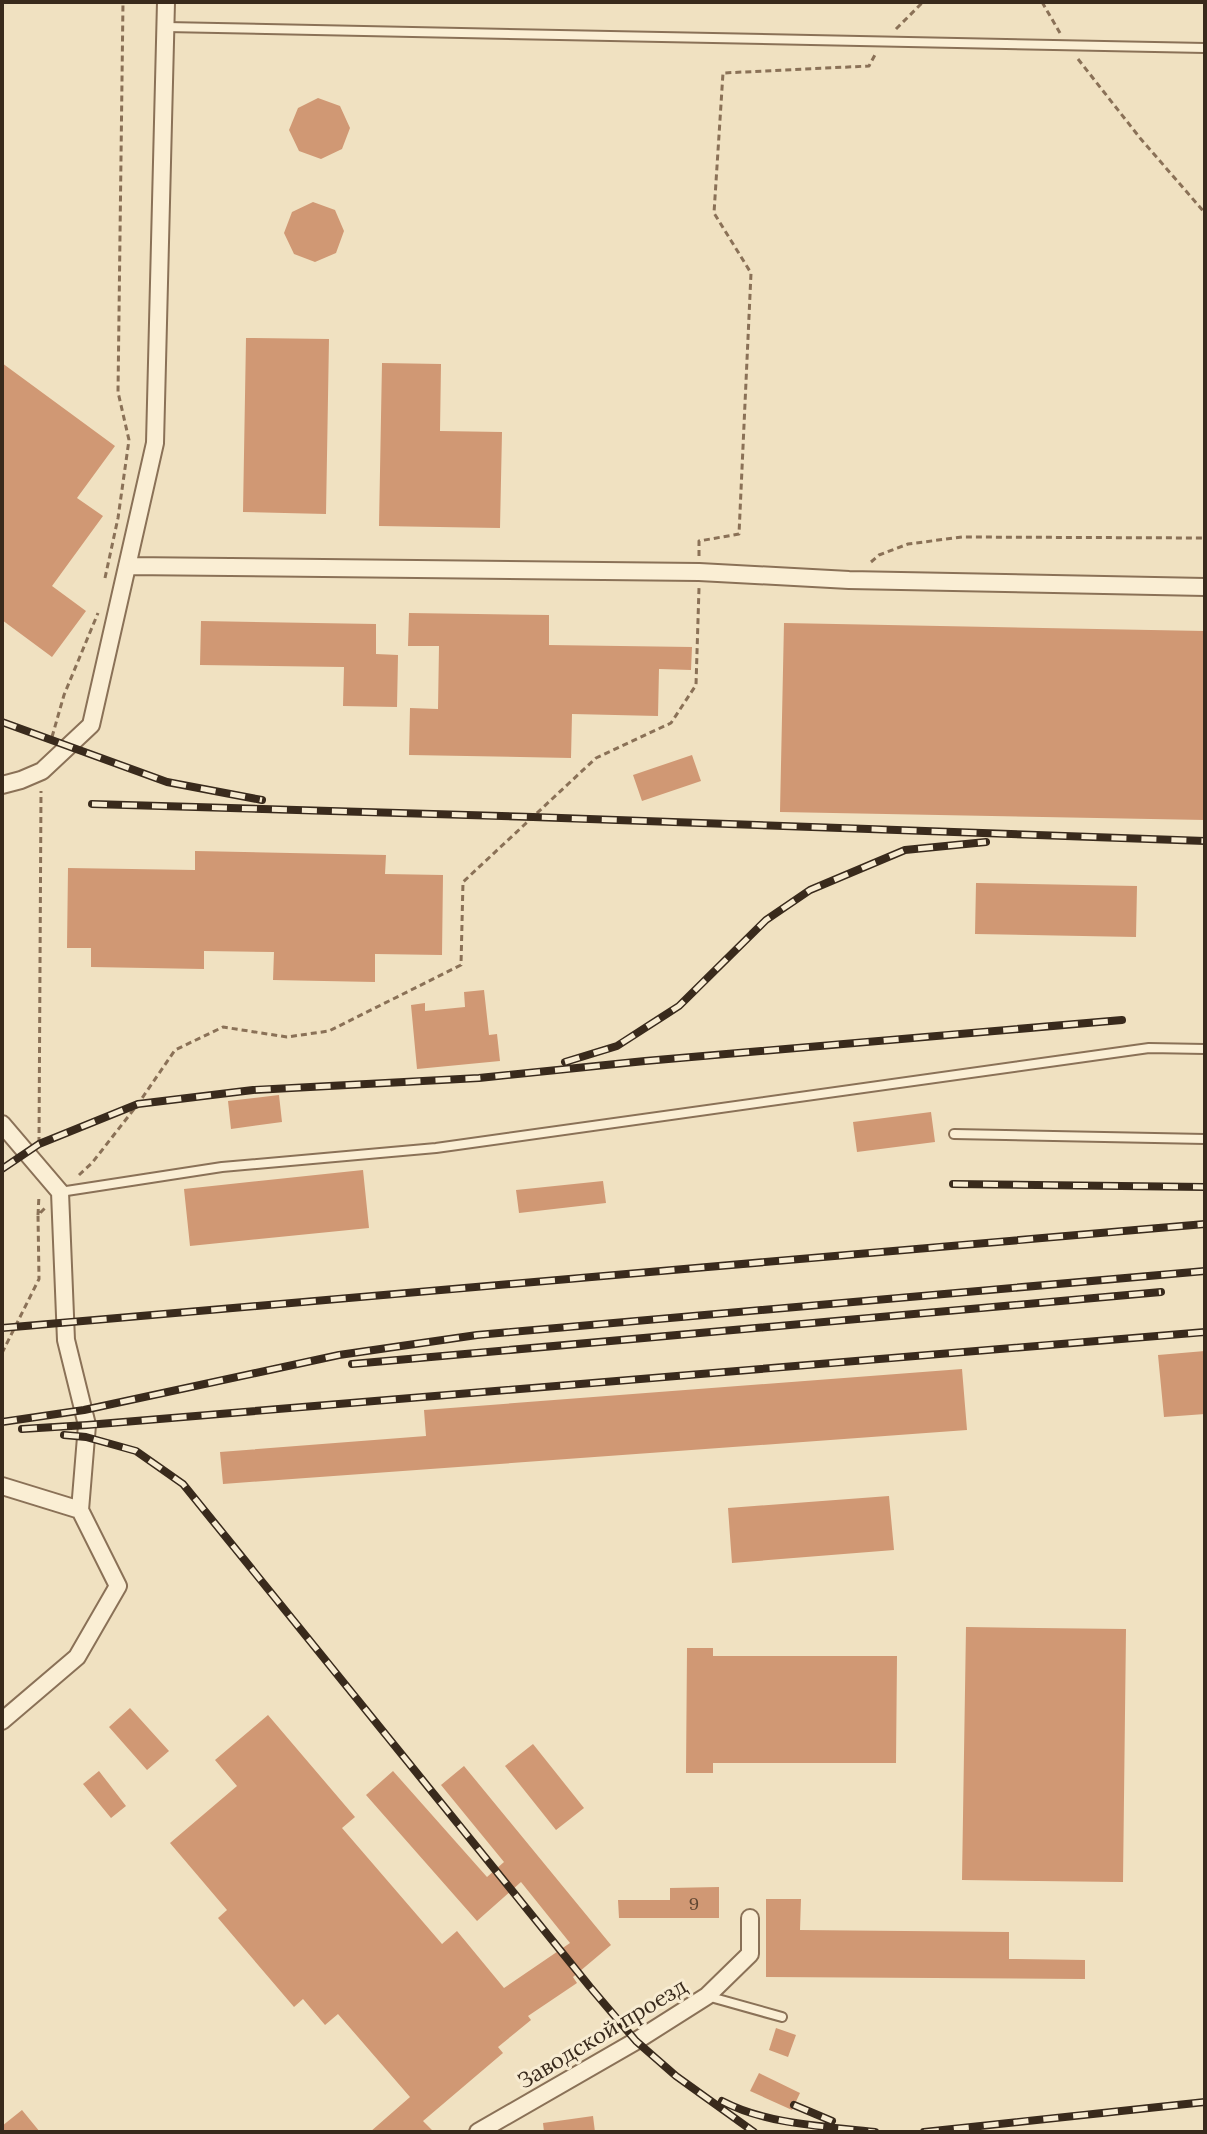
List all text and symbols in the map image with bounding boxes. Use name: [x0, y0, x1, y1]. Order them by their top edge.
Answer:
house number: 9: [689, 1892, 699, 1915]
street label: Заводской проезд: [512, 1971, 692, 2095]

